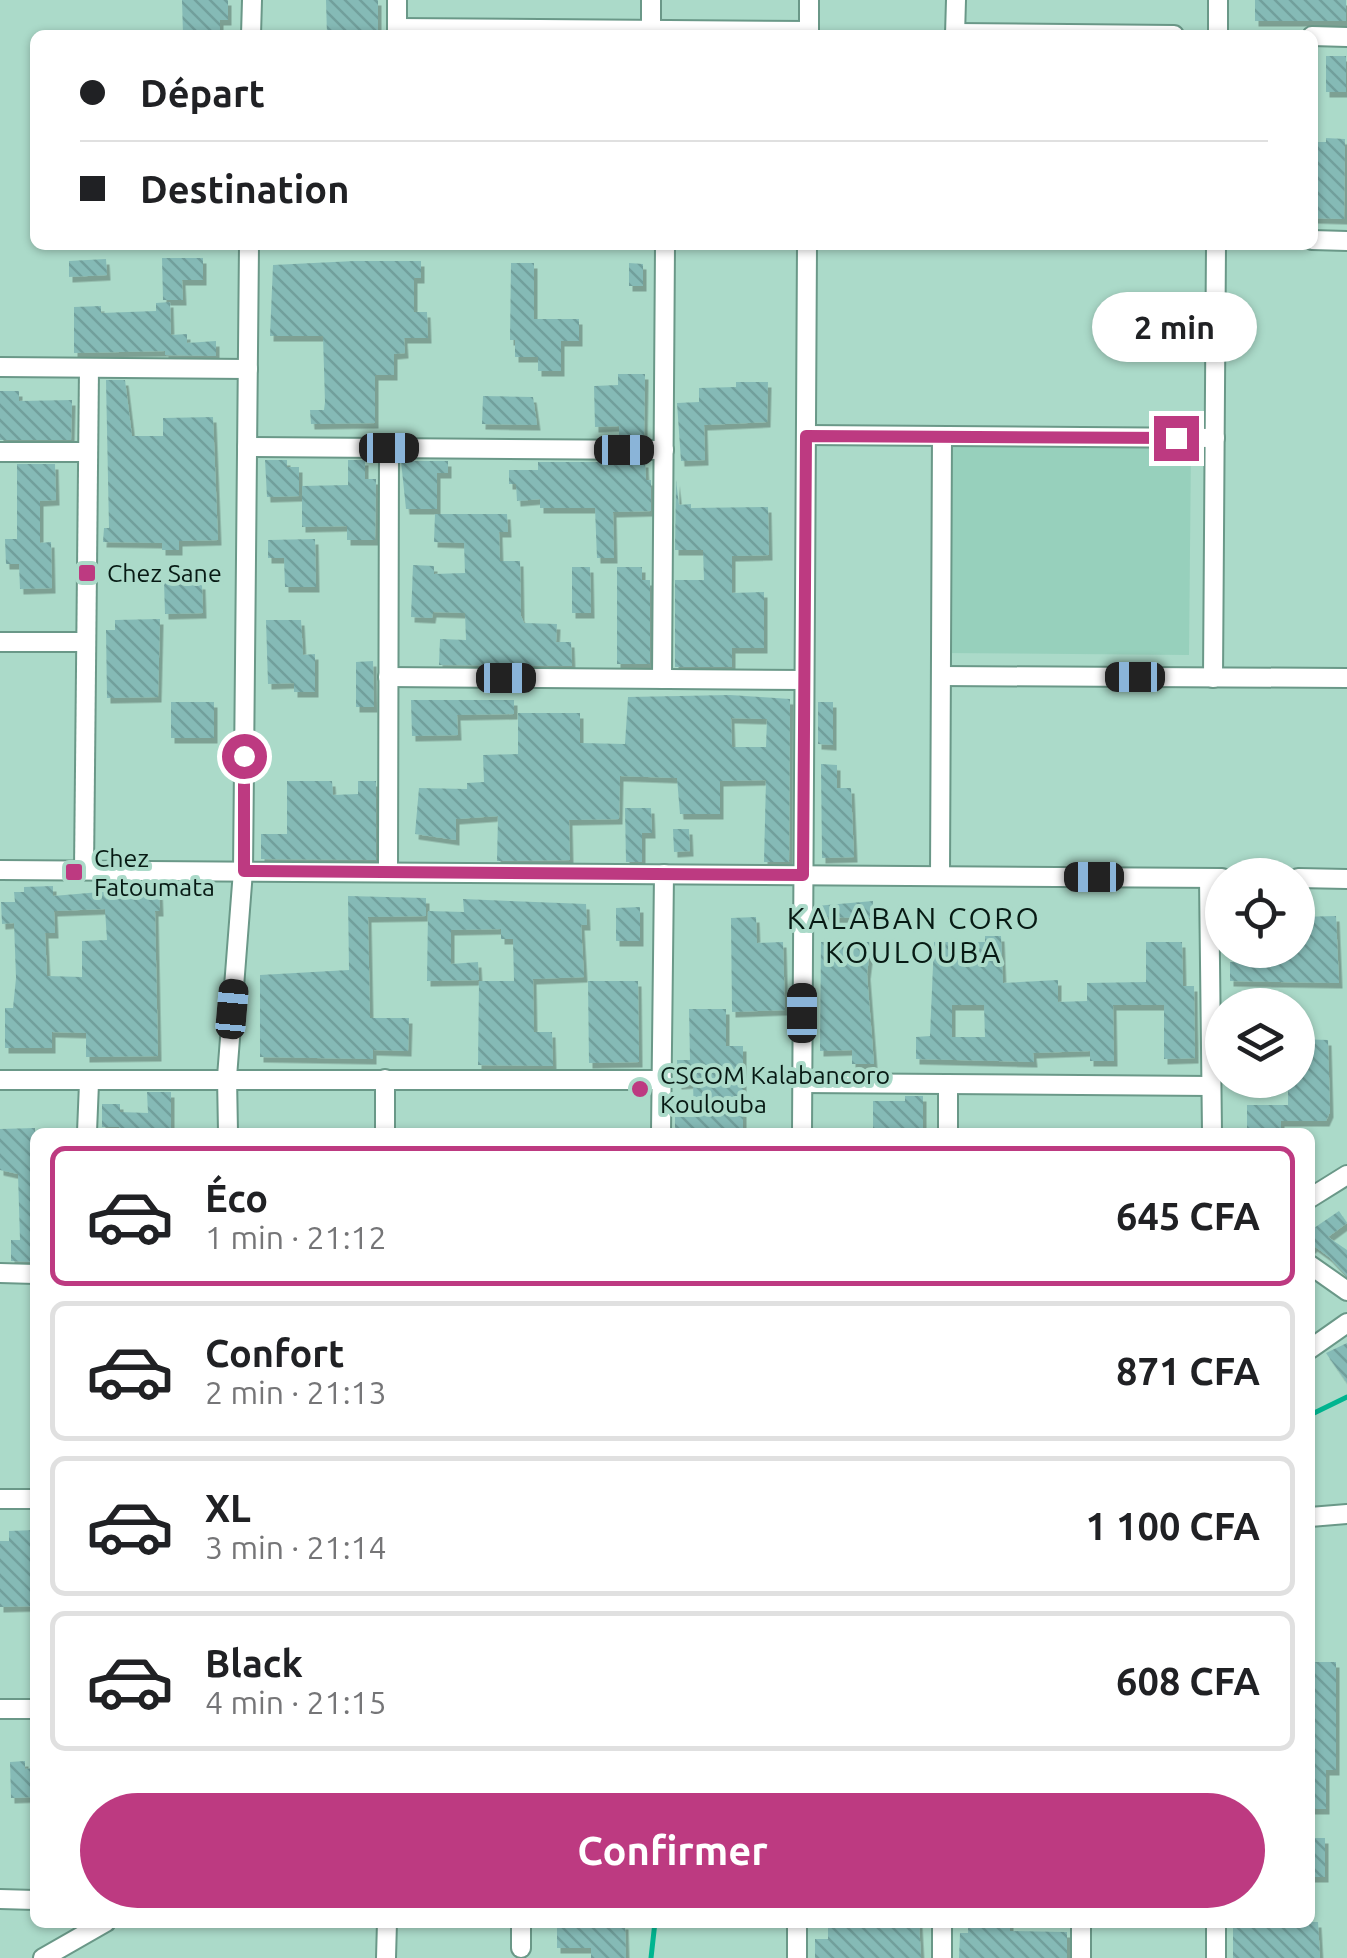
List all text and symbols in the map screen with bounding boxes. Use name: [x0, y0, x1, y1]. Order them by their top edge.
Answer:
text: Départ: [140, 72, 265, 114]
text: Destination: [140, 168, 349, 210]
callout: 2 min: [1094, 293, 1258, 363]
text: 2 min: [1134, 309, 1215, 345]
route end: [1154, 416, 1199, 461]
car: [359, 433, 419, 463]
car: [594, 435, 654, 465]
place label: Chez Sane: [107, 559, 222, 587]
marker: Chez Sane: [76, 562, 98, 584]
car: [1105, 662, 1165, 692]
car: [476, 663, 536, 693]
route start: [222, 734, 267, 779]
place label: Chez Fatoumata: [94, 844, 215, 901]
map controls: [1205, 858, 1315, 1098]
button: locate: [1205, 858, 1315, 968]
marker: Chez Fatoumata: [63, 861, 85, 883]
car: [1064, 862, 1124, 892]
district label: KALABAN CORO KOULOUBA: [787, 901, 1041, 969]
car: [214, 978, 250, 1040]
car: [787, 983, 817, 1043]
button: layers: [1205, 988, 1315, 1098]
place label: CSCOM Kalabancoro Koulouba: [660, 1061, 890, 1118]
marker: CSCOM Kalabancoro Koulouba: [629, 1078, 651, 1100]
icon: car: [85, 1171, 175, 1261]
text: Éco: [205, 1177, 268, 1219]
text: 645 CFA: [1116, 1195, 1260, 1237]
text: 1 min · 21:12: [205, 1219, 387, 1255]
icon: car: [85, 1326, 175, 1416]
text: Confort: [205, 1332, 344, 1374]
text: 871 CFA: [1116, 1350, 1260, 1392]
text: 2 min · 21:13: [205, 1374, 387, 1410]
icon: car: [85, 1481, 175, 1571]
text: XL: [205, 1487, 251, 1529]
text: 1 100 CFA: [1086, 1505, 1260, 1547]
text: 3 min · 21:14: [205, 1529, 387, 1565]
icon: car: [85, 1636, 175, 1726]
text: Black: [205, 1642, 303, 1684]
text: 608 CFA: [1116, 1660, 1260, 1702]
text: 4 min · 21:15: [205, 1684, 387, 1720]
button: Confirmer: [80, 1793, 1265, 1908]

